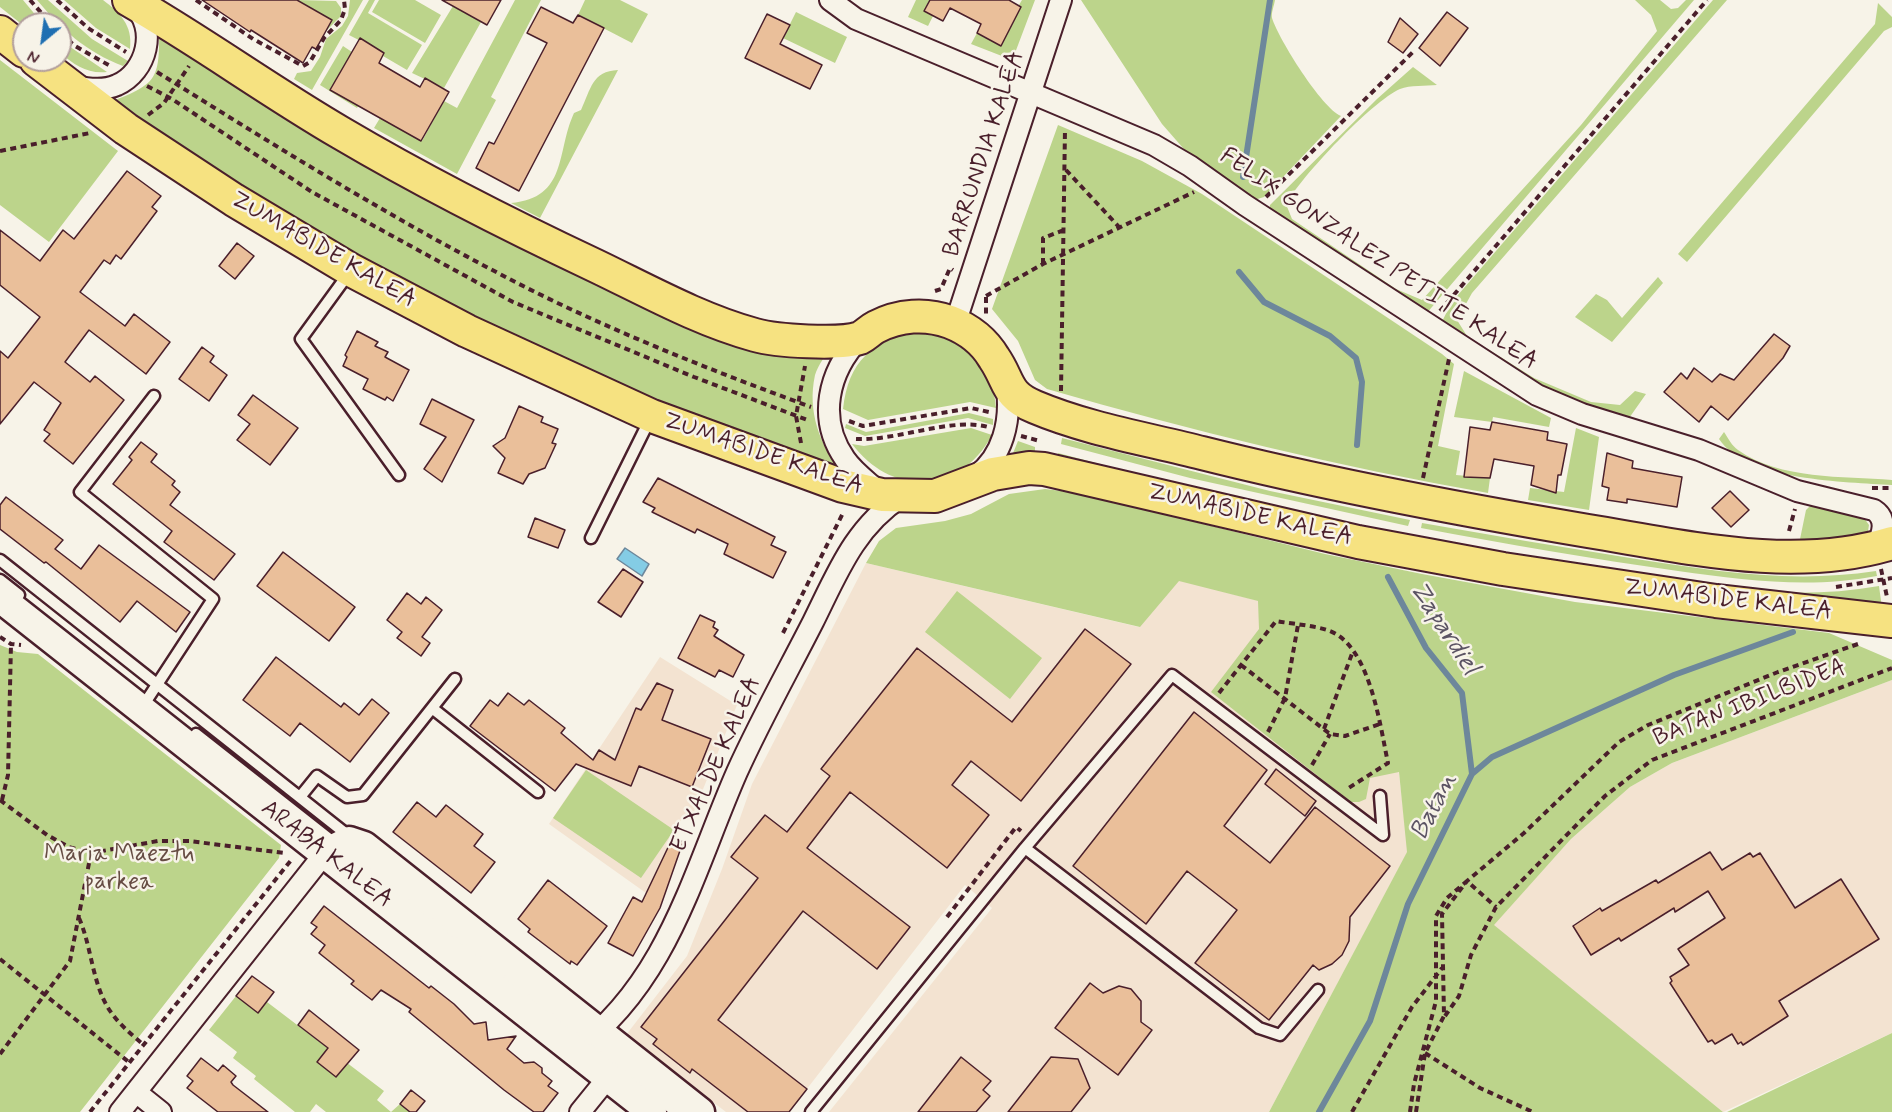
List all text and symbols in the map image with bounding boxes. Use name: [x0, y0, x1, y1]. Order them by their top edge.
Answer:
north arrow: [12, 12, 72, 72]
text: N: [24, 45, 44, 68]
street label: BARRUNDIA KALEA: [938, 47, 1032, 261]
street label: FELIX GONZALEZ PETITE KALEA: [1213, 143, 1543, 377]
street label: ZUMABIDE KALEA: [225, 186, 421, 316]
street label: ZUMABIDE KALEA: [659, 407, 867, 503]
street label: ZUMABIDE KALEA: [1145, 478, 1355, 554]
street label: ZUMABIDE KALEA: [1622, 574, 1834, 628]
water label: Zapardiel: [1401, 577, 1485, 681]
street label: BATAN IBILBIDEA: [1650, 654, 1850, 754]
street label: ETXALDE KALEA: [665, 673, 769, 857]
water label: Batan: [1405, 768, 1465, 846]
street label: ARABA KALEA: [254, 795, 398, 915]
park label: Maria Maeztu parkea: [44, 841, 194, 897]

